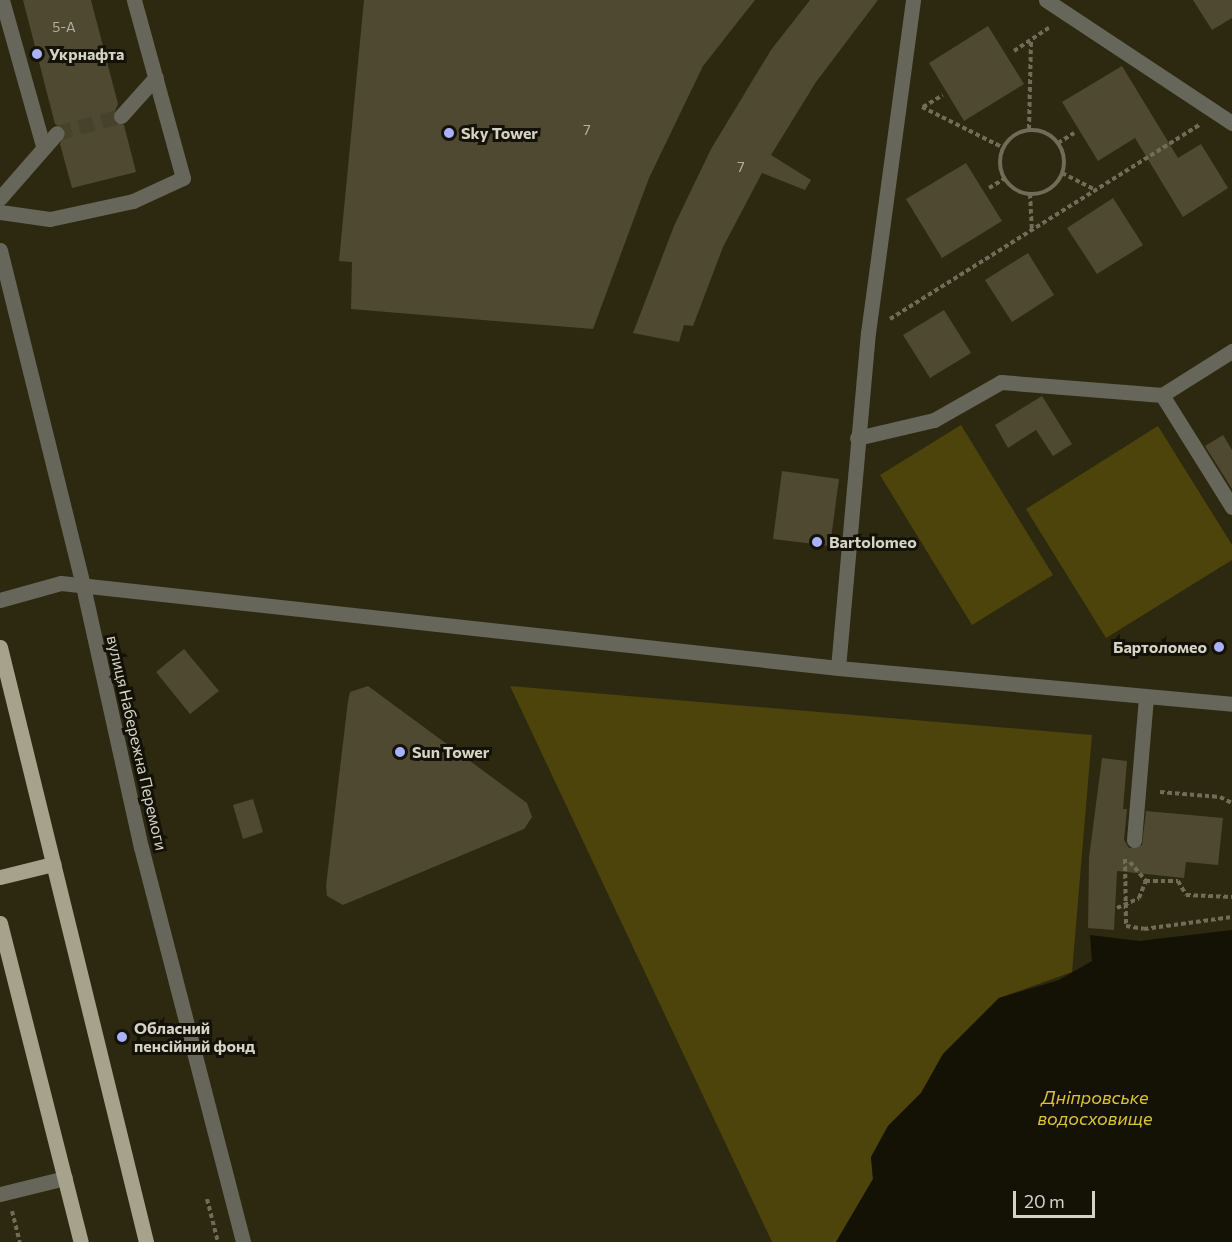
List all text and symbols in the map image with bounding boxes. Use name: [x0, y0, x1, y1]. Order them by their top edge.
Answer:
house number: 5-А: [52, 19, 76, 35]
place label: Укрнафта: [49, 44, 124, 64]
marker: Укрнафта: [30, 47, 44, 61]
house number: 7: [583, 122, 591, 138]
place label: Sky Tower: [461, 123, 538, 143]
marker: Sky Tower: [442, 126, 456, 140]
house number: 7: [737, 159, 745, 175]
place label: Bartolomeo: [829, 532, 917, 552]
marker: Bartolomeo: [810, 535, 824, 549]
street label: вулиця Набережна Перемоги: [103, 634, 171, 852]
place label: Бартоломео: [1113, 637, 1207, 657]
marker: Бартоломео: [1212, 640, 1226, 654]
place label: Sun Tower: [412, 742, 489, 762]
marker: Sun Tower: [393, 745, 407, 759]
place label: Обласний пенсійний фонд: [134, 1018, 255, 1056]
marker: Обласний пенсійний фонд: [115, 1030, 129, 1044]
water label: Дніпровське водосховище: [1038, 1087, 1152, 1130]
scale bar: [1016, 1179, 1098, 1217]
text: 20 m: [1024, 1190, 1065, 1212]

